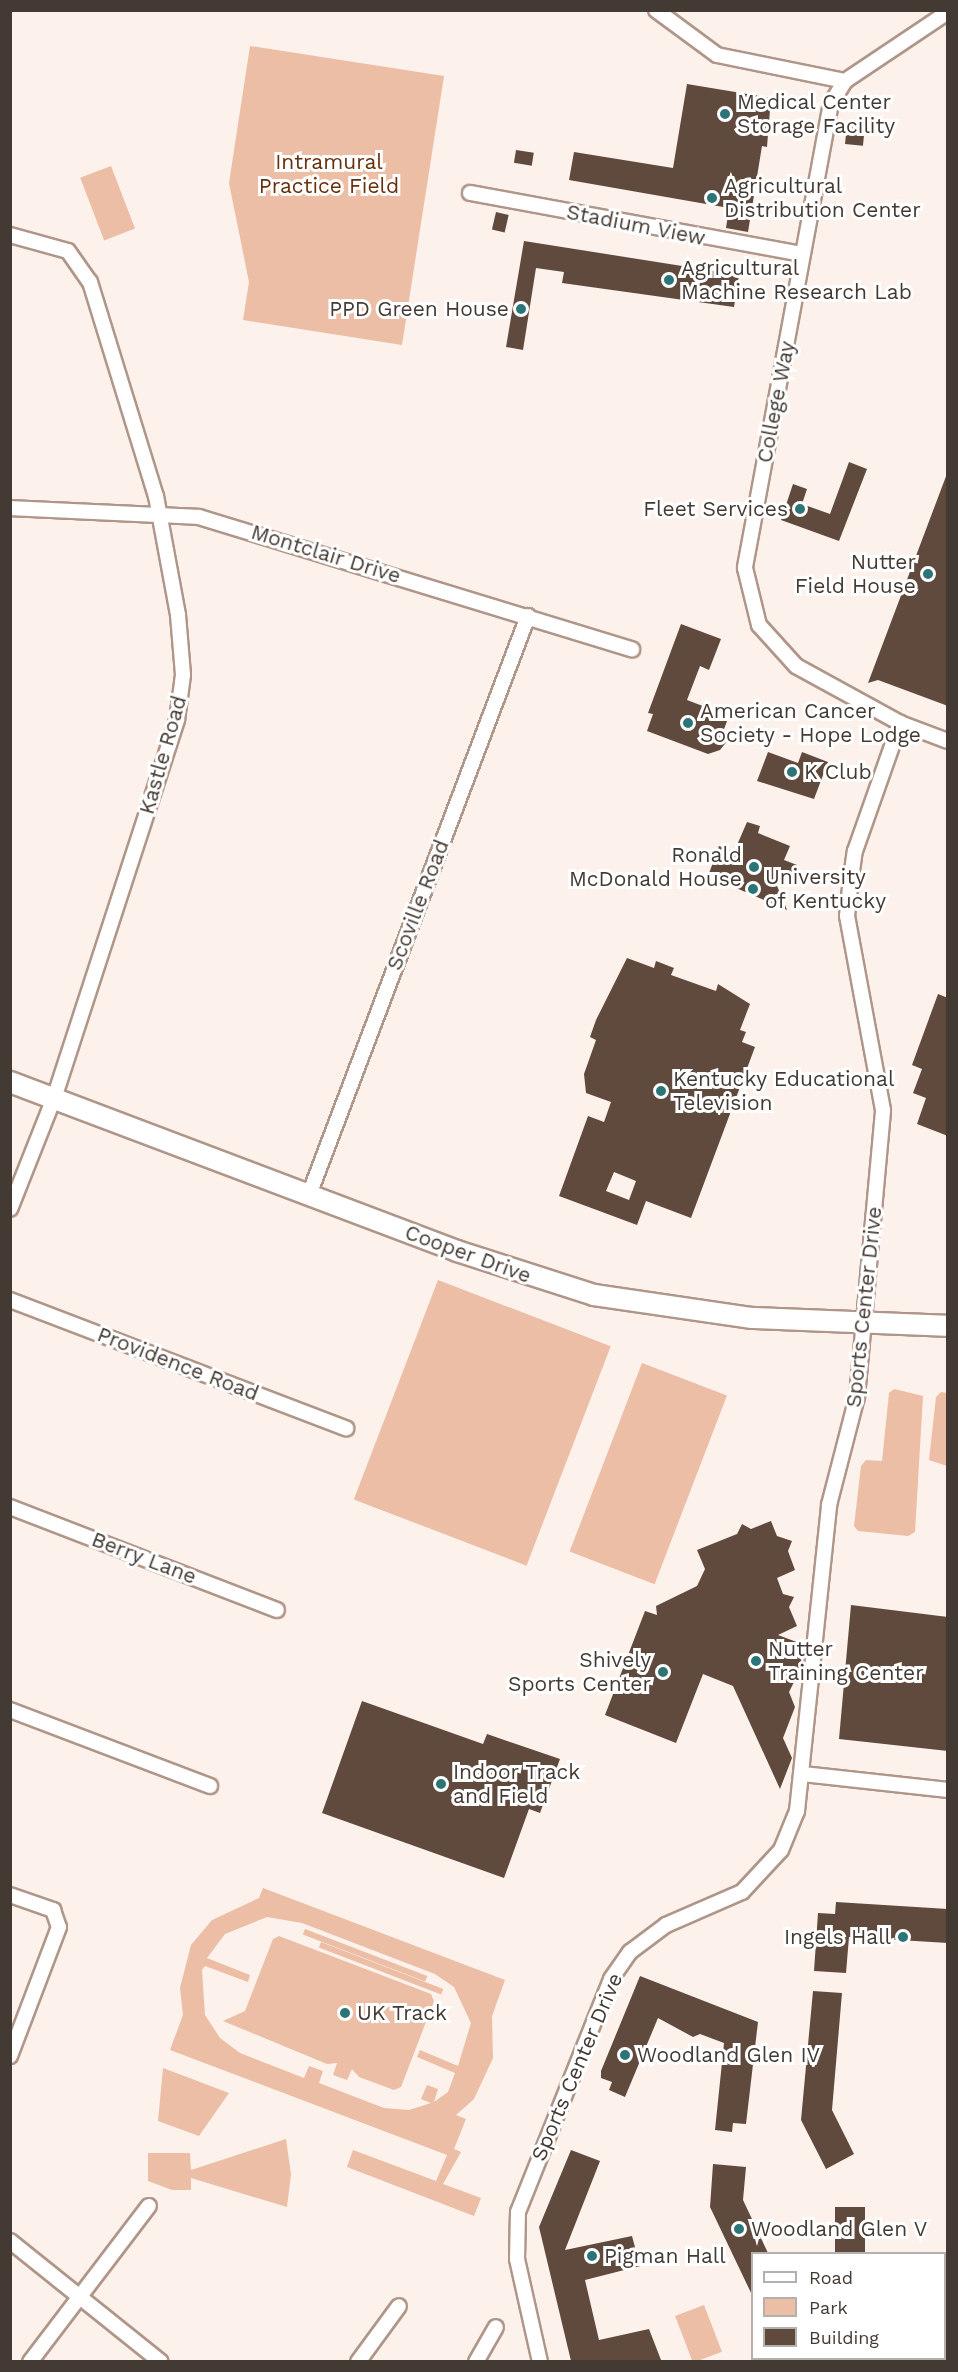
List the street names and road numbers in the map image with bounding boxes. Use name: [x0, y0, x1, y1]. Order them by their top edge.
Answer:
street label: Stadium View: [564, 199, 708, 251]
street label: College Way: [752, 339, 800, 465]
street label: Montclair Drive: [248, 519, 404, 589]
street label: Kastle Road: [134, 693, 192, 817]
street label: Scoville Road: [382, 836, 454, 974]
street label: Sports Center Drive: [841, 1205, 887, 1409]
street label: Cooper Drive: [401, 1219, 535, 1289]
street label: Providence Road: [94, 1322, 262, 1406]
street label: Berry Lane: [88, 1526, 200, 1590]
street label: Sports Center Drive: [526, 1969, 628, 2165]

